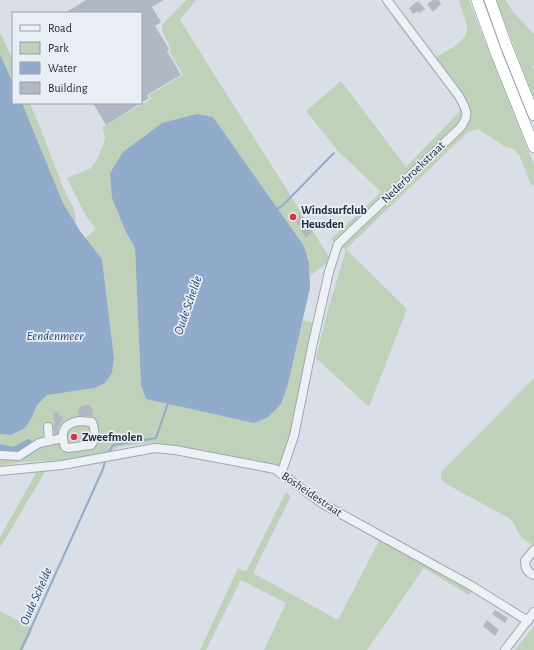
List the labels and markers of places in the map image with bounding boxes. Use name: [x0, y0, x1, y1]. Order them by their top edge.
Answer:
place label: Windsurfclub Heusden: [301, 204, 367, 230]
marker: Windsurfclub Heusden: [288, 212, 298, 222]
place label: Zweefmolen: [82, 431, 143, 443]
marker: Zweefmolen: [69, 432, 79, 442]

